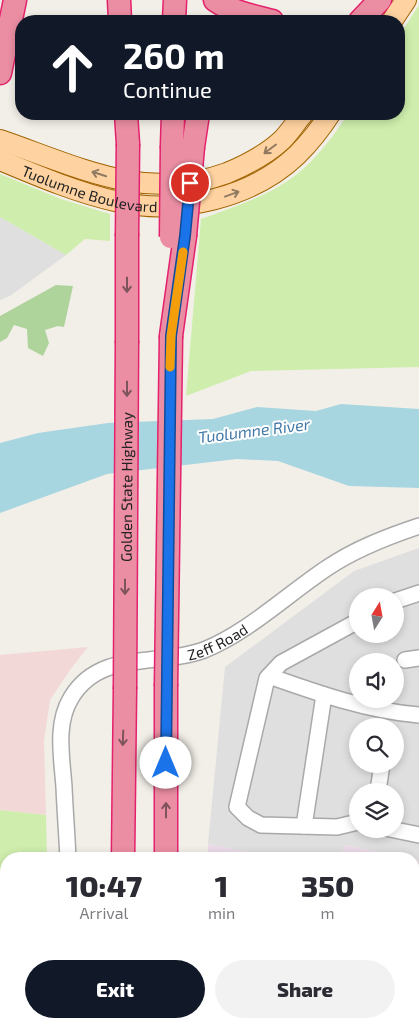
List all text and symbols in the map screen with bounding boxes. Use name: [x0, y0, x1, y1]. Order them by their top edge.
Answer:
text: 260 m: [123, 34, 224, 76]
icon: ahead: [40, 35, 105, 100]
text: Continue: [123, 76, 212, 102]
one-way arrow: [263, 144, 277, 154]
street label: Tuolumne Boulevard: [19, 161, 158, 215]
pin: [169, 162, 211, 204]
one-way arrow: [92, 169, 108, 179]
icon: arrive: [176, 169, 204, 197]
one-way arrow: [224, 189, 239, 198]
one-way arrow: [122, 276, 132, 293]
one-way arrow: [122, 381, 132, 397]
street label: Golden State Highway: [117, 412, 136, 562]
water label: Tuolumne River: [197, 414, 312, 446]
one-way arrow: [120, 578, 130, 595]
north arrow: [349, 588, 404, 642]
map controls: [349, 588, 404, 838]
street label: Zeff Road: [185, 620, 251, 664]
button: sound: [349, 653, 404, 708]
button: search: [349, 718, 404, 773]
one-way arrow: [118, 730, 128, 746]
position arrow: [139, 736, 191, 788]
button: layers: [349, 783, 404, 838]
one-way arrow: [161, 802, 171, 818]
text: 10:47: [66, 867, 142, 903]
text: 1: [215, 867, 228, 903]
text: 350: [301, 867, 354, 903]
text: Arrival: [80, 903, 128, 922]
text: min: [208, 903, 235, 922]
text: m: [321, 903, 335, 922]
button: Exit: [25, 960, 205, 1018]
button: Share: [215, 960, 395, 1018]

